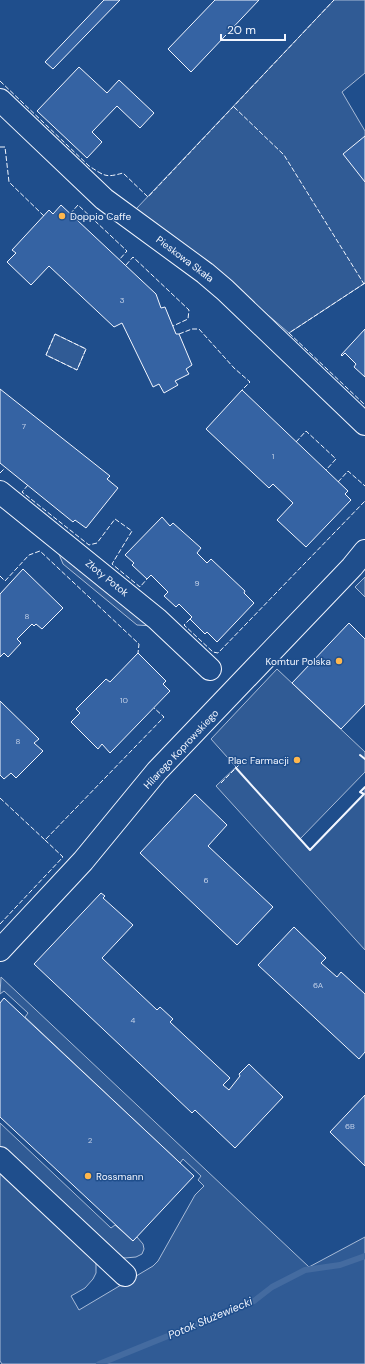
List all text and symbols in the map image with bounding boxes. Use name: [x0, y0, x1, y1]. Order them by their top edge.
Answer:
scale bar: [221, 16, 285, 42]
text: 20 m: [227, 22, 256, 38]
place label: Doppio Caffe: [70, 210, 132, 223]
marker: Doppio Caffe: [57, 211, 67, 221]
street label: Pieskowa Skała: [154, 233, 216, 285]
house number: 3: [120, 295, 125, 305]
house number: 7: [22, 421, 26, 431]
house number: 1: [272, 451, 274, 461]
street label: Złoty Potok: [83, 557, 131, 599]
house number: 9: [194, 578, 200, 588]
house number: 8: [25, 611, 30, 621]
place label: Komtur Polska: [266, 655, 331, 668]
marker: Komtur Polska: [334, 656, 344, 666]
house number: 10: [120, 695, 129, 705]
street label: Hilarego Koprowskiego: [141, 706, 221, 791]
house number: 8: [16, 736, 21, 746]
place label: Plac Farmacji: [228, 754, 289, 767]
marker: Plac Farmacji: [292, 755, 302, 765]
house number: 6: [203, 875, 209, 885]
house number: 6A: [313, 980, 324, 990]
house number: 4: [131, 1015, 136, 1025]
house number: 6B: [345, 1121, 355, 1131]
house number: 2: [88, 1135, 93, 1145]
place label: Rossmann: [96, 1170, 144, 1183]
marker: Rossmann: [83, 1171, 93, 1181]
water label: Potok Służewiecki: [166, 1294, 255, 1342]

